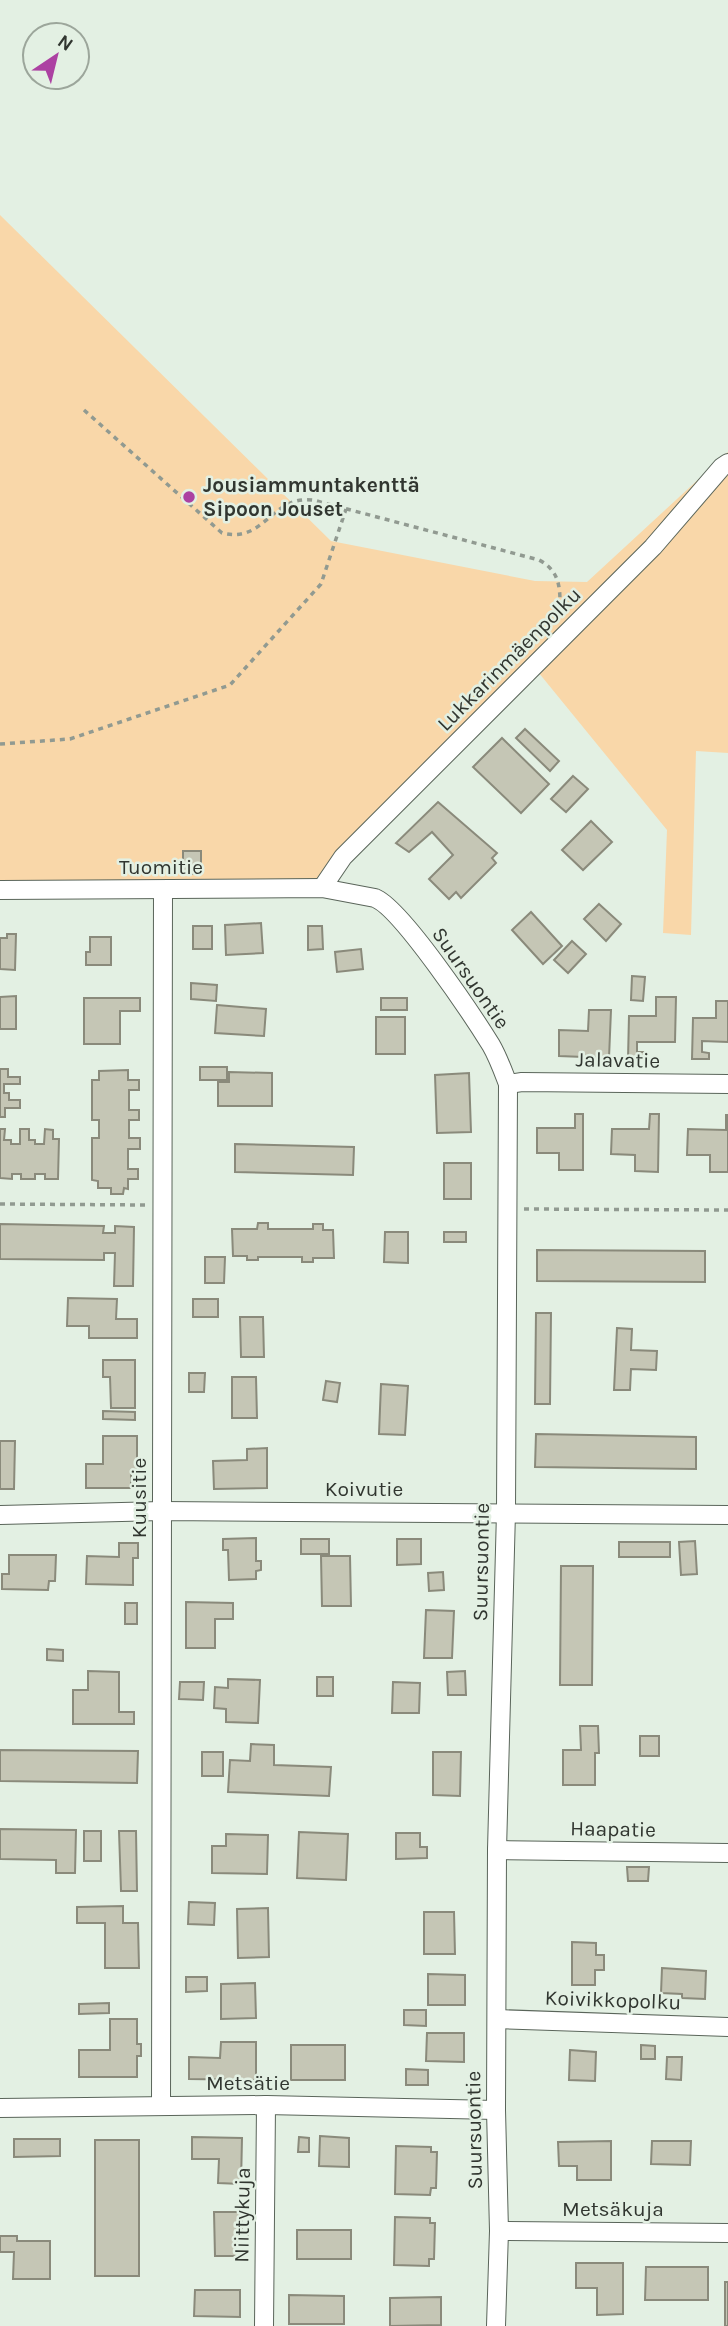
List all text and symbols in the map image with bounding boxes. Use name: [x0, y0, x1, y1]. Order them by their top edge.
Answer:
north arrow: [21, 21, 91, 91]
text: N: [53, 30, 77, 56]
place label: Jousiammuntakenttä Sipoon Jouset: [203, 473, 420, 521]
marker: Jousiammuntakenttä Sipoon Jouset: [181, 489, 197, 505]
street label: Lukkarinmäenpolku: [432, 582, 586, 736]
street label: Tuomitie: [119, 855, 203, 879]
street label: Suursuontie: [427, 923, 515, 1033]
street label: Jalavatie: [576, 1047, 660, 1073]
street label: Kuusitie: [127, 1458, 151, 1538]
street label: Koivutie: [325, 1477, 403, 1501]
street label: Suursuontie: [468, 1503, 494, 1621]
street label: Haapatie: [570, 1816, 656, 1842]
street label: Koivikkopolku: [544, 1986, 682, 2014]
street label: Metsätie: [206, 2071, 290, 2095]
street label: Suursuontie: [461, 2071, 487, 2189]
street label: Niittykuja: [229, 2167, 255, 2263]
street label: Metsäkuja: [562, 2197, 664, 2221]

